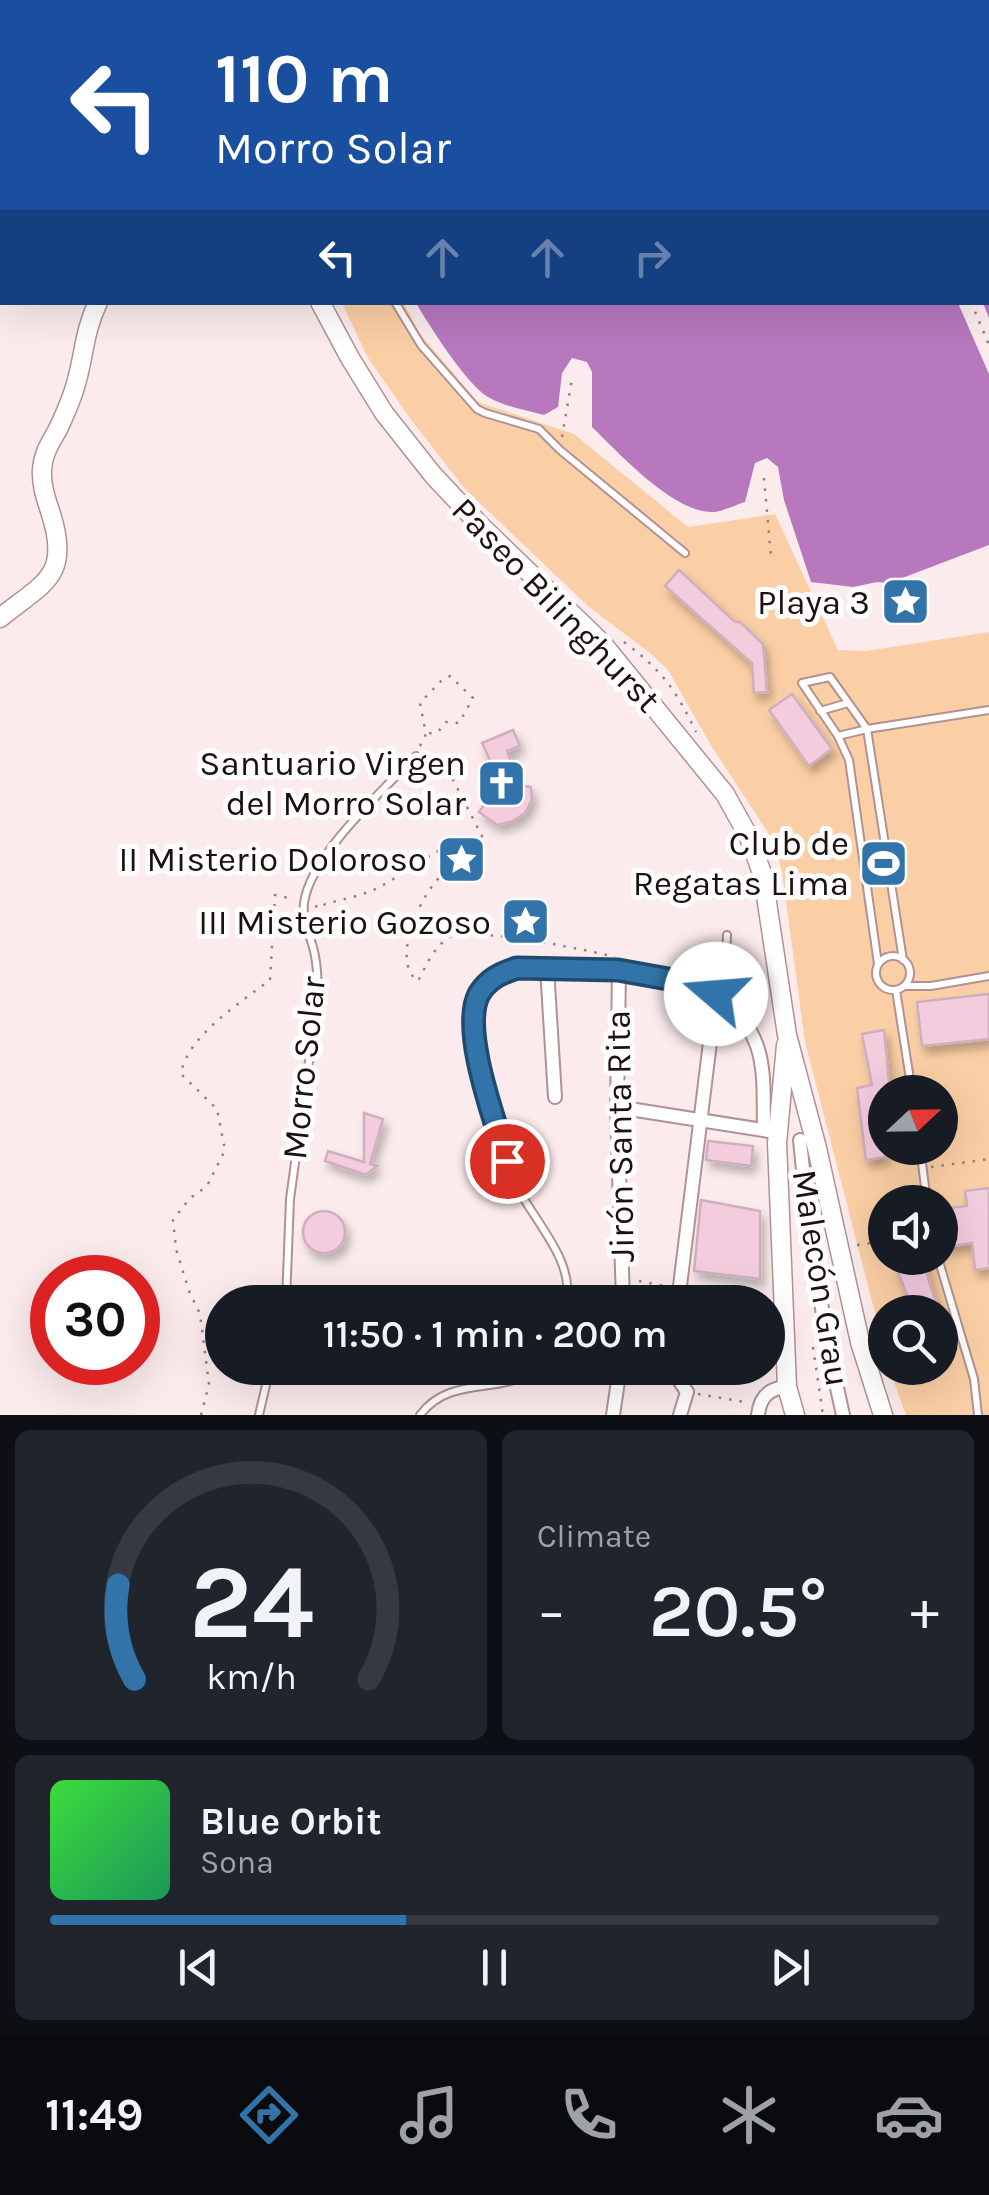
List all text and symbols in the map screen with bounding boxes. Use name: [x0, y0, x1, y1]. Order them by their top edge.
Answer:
text: 110 m: [215, 38, 393, 120]
icon: left: [50, 40, 180, 170]
text: Morro Solar: [215, 122, 451, 174]
icon: left: [310, 230, 365, 285]
icon: ahead: [415, 230, 470, 285]
icon: ahead: [520, 230, 575, 285]
icon: right: [625, 230, 680, 285]
street label: Paseo Bilinghurst: [443, 489, 669, 721]
place icon: Playa 3: [879, 576, 931, 628]
place label: Playa 3: [757, 582, 870, 623]
place label: Santuario Virgen del Morro Solar: [199, 743, 466, 824]
church icon: Santuario Virgen del Morro Solar: [475, 757, 527, 809]
place label: Club de Regatas Lima: [633, 823, 849, 904]
place icon: II Misterio Doloroso: [436, 833, 488, 885]
sports icon: Club de Regatas Lima: [858, 837, 910, 889]
place label: II Misterio Doloroso: [119, 839, 427, 880]
place icon: III Misterio Gozoso: [500, 896, 552, 948]
place label: III Misterio Gozoso: [198, 902, 491, 943]
position arrow: [664, 942, 768, 1046]
street label: Morro Solar: [274, 974, 334, 1161]
street label: Jirón Santa Rita: [597, 1009, 643, 1263]
north arrow: [868, 1075, 958, 1165]
map controls: [868, 1075, 958, 1385]
pin: [465, 1119, 550, 1204]
icon: arrive: [480, 1134, 535, 1189]
street label: Malecón Grau: [784, 1167, 858, 1389]
button: sound: [868, 1185, 958, 1275]
speed limit sign: 30: [30, 1255, 160, 1385]
button: search: [868, 1295, 958, 1385]
text: 11:50 · 1 min · 200 m: [322, 1312, 668, 1357]
text: Climate: [537, 1518, 651, 1555]
text: 24: [189, 1542, 313, 1663]
text: 20.5°: [649, 1567, 827, 1655]
text: −: [537, 1579, 566, 1643]
text: +: [910, 1579, 939, 1643]
text: km/h: [206, 1656, 296, 1698]
text: Blue Orbit: [200, 1799, 381, 1844]
text: Sona: [200, 1844, 274, 1881]
icon: previous: [171, 1940, 226, 1995]
icon: pause: [467, 1940, 522, 1995]
icon: next: [763, 1940, 818, 1995]
icon: directions: [234, 2080, 304, 2150]
icon: music: [394, 2080, 464, 2150]
icon: phone: [554, 2080, 624, 2150]
icon: climate: [714, 2080, 784, 2150]
icon: car: [874, 2080, 944, 2150]
text: 11:49: [45, 2089, 143, 2141]

